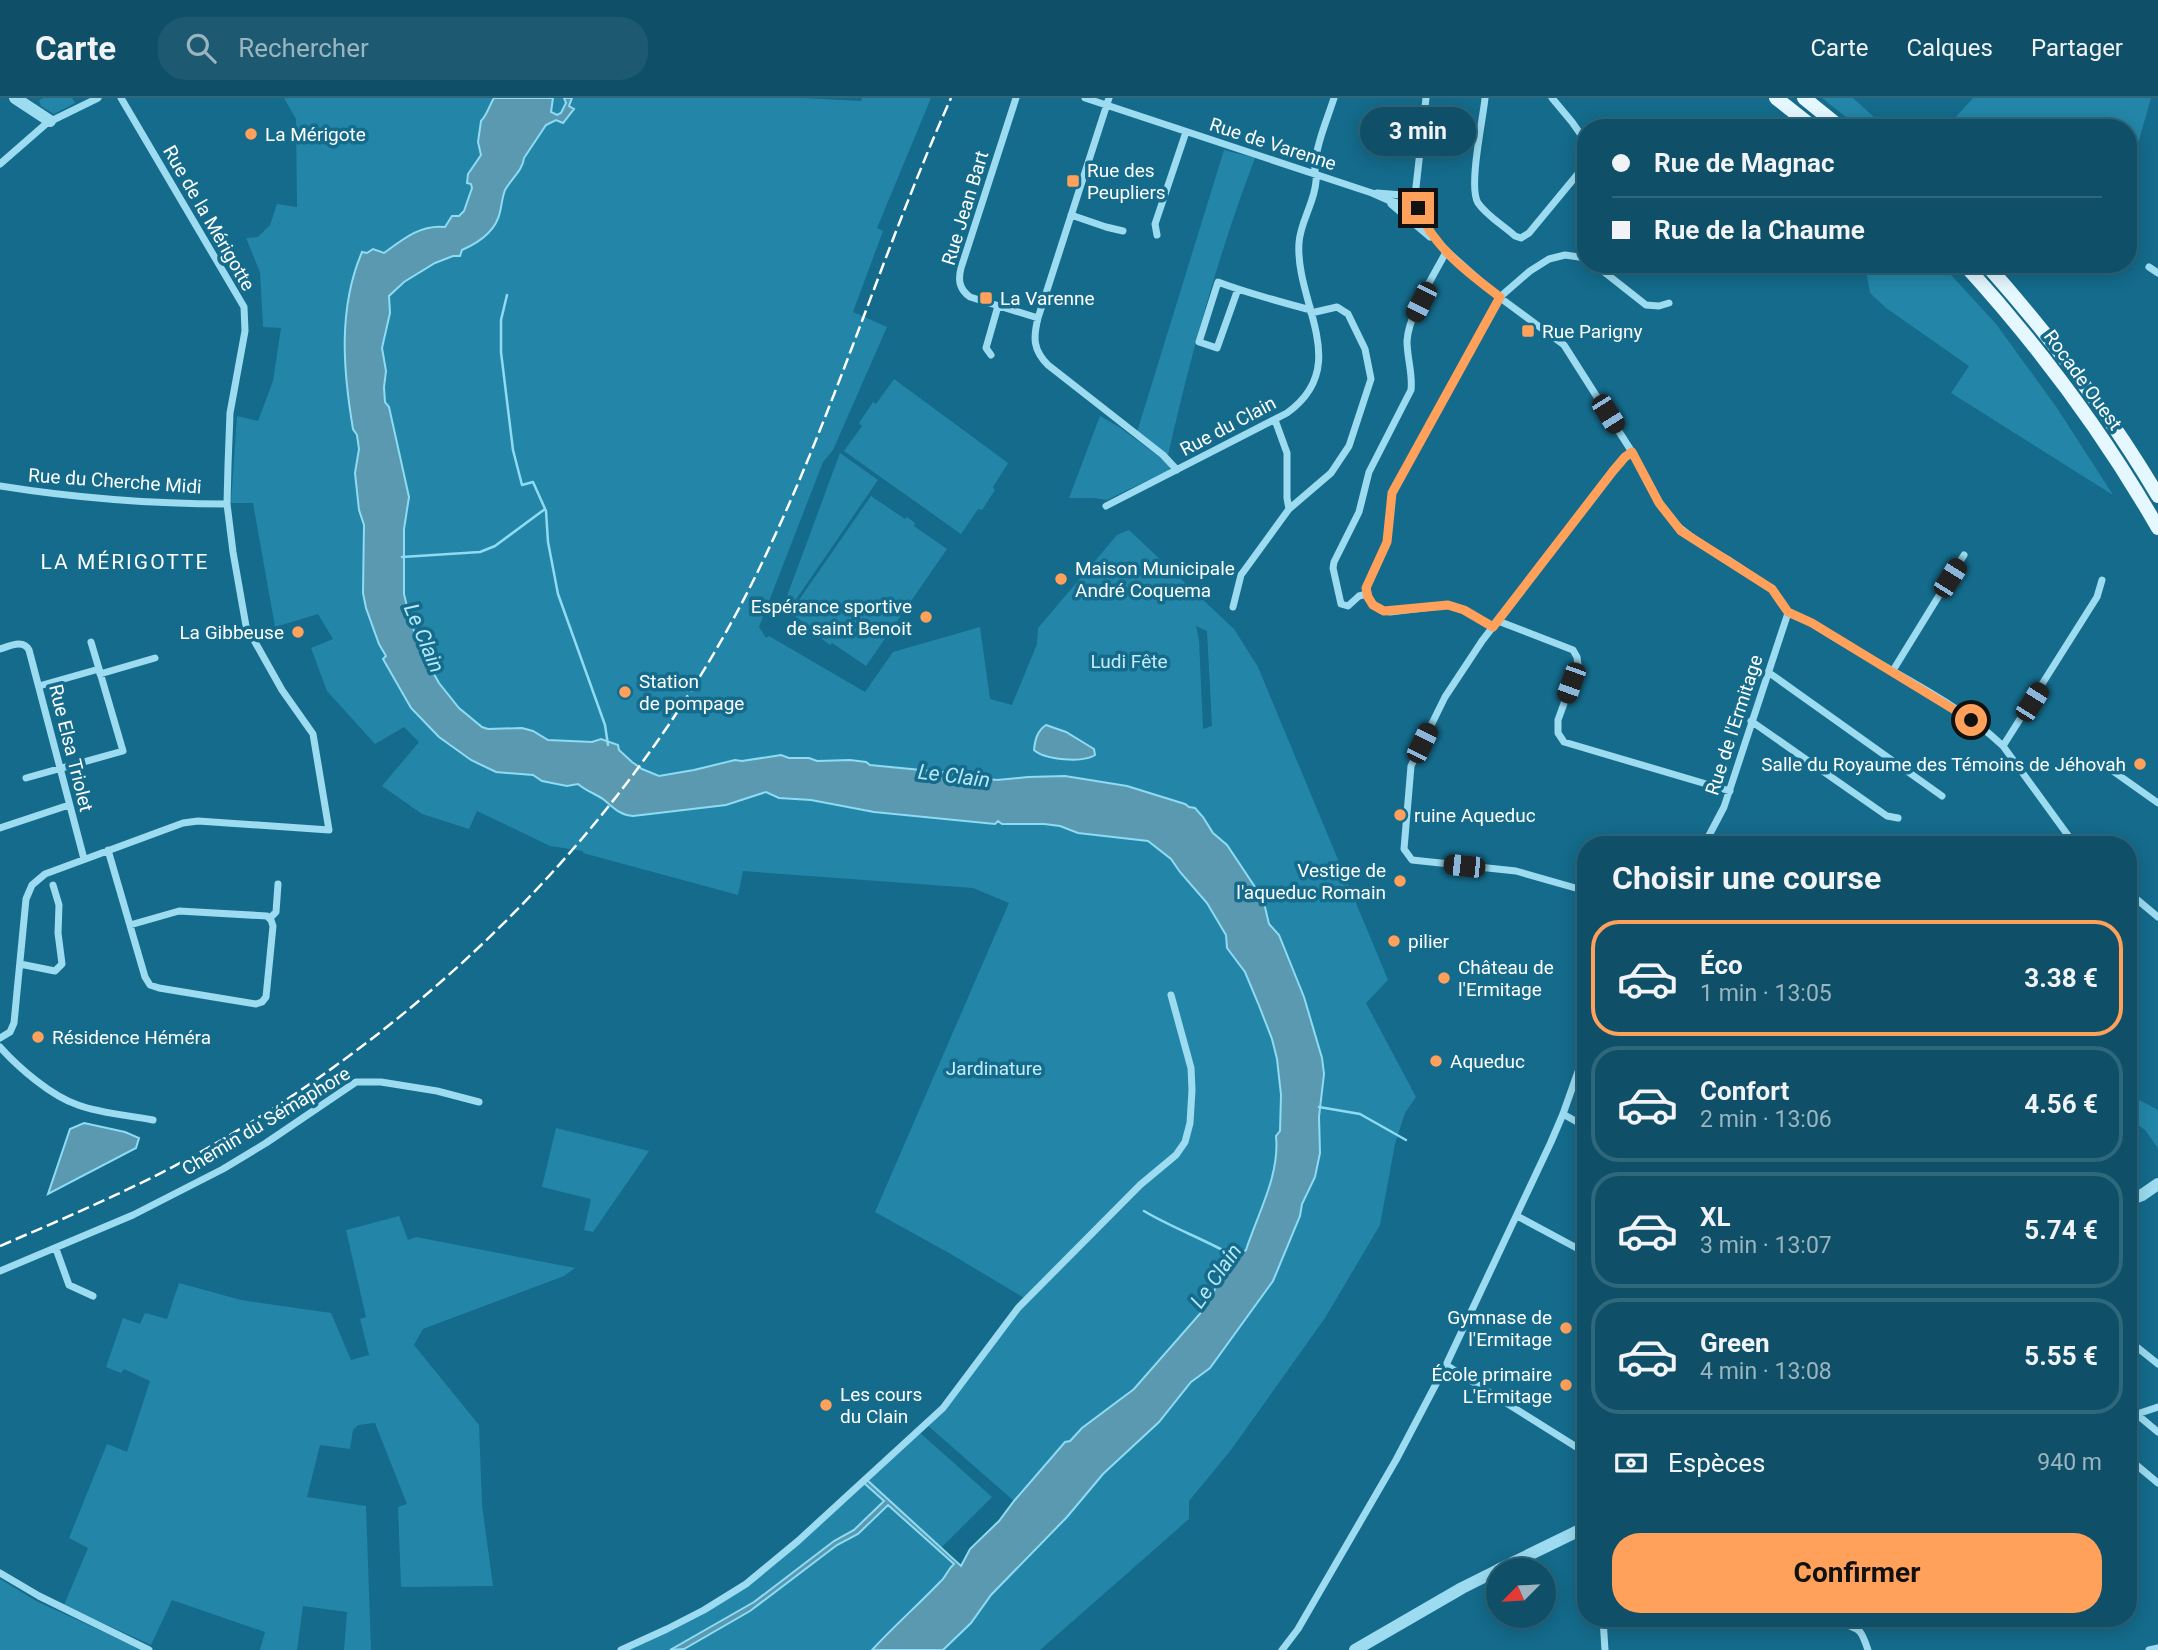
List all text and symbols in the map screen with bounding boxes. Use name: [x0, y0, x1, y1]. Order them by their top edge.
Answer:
search box: [158, 17, 648, 80]
text: Carte: [35, 29, 116, 68]
icon: search: [182, 29, 220, 67]
text: Rechercher: [238, 33, 369, 63]
text: Carte: [1810, 34, 1868, 62]
text: Calques: [1906, 34, 1993, 62]
text: Partager: [2031, 34, 2123, 62]
callout: 3 min: [1360, 106, 1476, 155]
street label: Rue de Varenne: [1207, 113, 1339, 175]
text: 3 min: [1389, 118, 1447, 145]
place label: La Mérigote: [265, 123, 366, 146]
marker: La Mérigote: [243, 126, 259, 142]
street label: Rue de la Mérigotte: [158, 141, 260, 295]
street label: Rue Jean Bart: [937, 148, 993, 268]
text: Rue de Magnac: [1654, 148, 1834, 178]
place label: Rue des Peupliers: [1087, 159, 1166, 204]
marker: Rue des Peupliers: [1065, 173, 1081, 189]
route end: [1402, 192, 1434, 224]
text: Rue de la Chaume: [1654, 215, 1865, 245]
car: [1403, 279, 1440, 325]
place label: La Varenne: [1000, 287, 1095, 310]
marker: La Varenne: [978, 290, 994, 306]
place label: Rue Parigny: [1542, 320, 1642, 343]
marker: Rue Parigny: [1520, 323, 1536, 339]
street label: Rocade Ouest: [2039, 326, 2127, 434]
street label: Rue du Clain: [1176, 391, 1280, 461]
car: [1588, 391, 1629, 437]
street label: Rue du Cherche Midi: [28, 463, 202, 499]
district label: LA MÉRIGOTTE: [41, 550, 209, 574]
car: [1930, 555, 1971, 601]
place label: Maison Municipale André Coquema: [1075, 557, 1235, 602]
marker: Maison Municipale André Coquema: [1053, 571, 1069, 587]
place label: Espérance sportive de saint Benoit: [751, 595, 912, 640]
water label: Le Clain: [399, 600, 449, 676]
marker: Espérance sportive de saint Benoit: [918, 609, 934, 625]
place label: La Gibbeuse: [179, 621, 284, 644]
marker: La Gibbeuse: [290, 624, 306, 640]
park label: Ludi Fête: [1090, 650, 1168, 673]
street label: Rue de l'Ermitage: [1700, 652, 1768, 798]
car: [1554, 660, 1589, 706]
place label: Station de pompage: [639, 670, 744, 715]
car: [2012, 679, 2053, 725]
street label: Rue Elsa Triolet: [44, 682, 98, 814]
marker: Station de pompage: [617, 684, 633, 700]
route start: [1955, 704, 1987, 736]
car: [1404, 720, 1441, 766]
place label: Salle du Royaume des Témoins de Jéhovah: [1761, 753, 2126, 776]
marker: Salle du Royaume des Témoins de Jéhovah: [2132, 756, 2148, 772]
water label: Le Clain: [917, 760, 991, 792]
place label: ruine Aqueduc: [1414, 804, 1536, 827]
marker: ruine Aqueduc: [1392, 807, 1408, 823]
car: [1443, 853, 1486, 879]
place label: Vestige de l'aqueduc Romain: [1236, 859, 1386, 904]
text: Choisir une course: [1612, 859, 1881, 897]
marker: Vestige de l'aqueduc Romain: [1392, 873, 1408, 889]
place label: pilier: [1408, 930, 1450, 953]
marker: pilier: [1386, 933, 1402, 949]
icon: car: [1616, 947, 1679, 1010]
text: Éco: [1700, 950, 1743, 980]
place label: Château de l'Ermitage: [1458, 956, 1554, 1001]
text: 3.38 €: [2024, 963, 2098, 993]
marker: Château de l'Ermitage: [1436, 970, 1452, 986]
text: 1 min · 13:05: [1700, 980, 1832, 1007]
place label: Résidence Héméra: [52, 1026, 211, 1049]
marker: Résidence Héméra: [30, 1029, 46, 1045]
place label: Aqueduc: [1450, 1050, 1525, 1073]
marker: Aqueduc: [1428, 1053, 1444, 1069]
park label: Jardinature: [946, 1057, 1042, 1080]
street label: Chemin du Sémaphore: [178, 1062, 354, 1180]
icon: car: [1616, 1073, 1679, 1136]
text: Confort: [1700, 1076, 1789, 1106]
text: 4.56 €: [2024, 1089, 2098, 1119]
text: 2 min · 13:06: [1700, 1106, 1832, 1133]
icon: car: [1616, 1199, 1679, 1262]
text: XL: [1700, 1202, 1731, 1232]
text: 5.74 €: [2024, 1215, 2098, 1245]
text: 3 min · 13:07: [1700, 1232, 1832, 1259]
water label: Le Clain: [1185, 1239, 1247, 1313]
place label: Gymnase de l'Ermitage: [1447, 1306, 1552, 1351]
marker: Gymnase de l'Ermitage: [1558, 1320, 1574, 1336]
icon: car: [1616, 1325, 1679, 1388]
text: Green: [1700, 1328, 1770, 1358]
text: 5.55 €: [2024, 1341, 2098, 1371]
text: 4 min · 13:08: [1700, 1358, 1832, 1385]
place label: École primaire L'Ermitage: [1432, 1363, 1552, 1408]
marker: École primaire L'Ermitage: [1558, 1377, 1574, 1393]
place label: Les cours du Clain: [840, 1383, 922, 1428]
marker: Les cours du Clain: [818, 1397, 834, 1413]
icon: cash: [1612, 1444, 1650, 1482]
text: Espèces: [1668, 1448, 1765, 1478]
text: 940 m: [2037, 1449, 2102, 1476]
button: Confirmer: [1612, 1533, 2102, 1613]
north arrow: [1486, 1558, 1556, 1628]
map controls: [1486, 1558, 1556, 1628]

